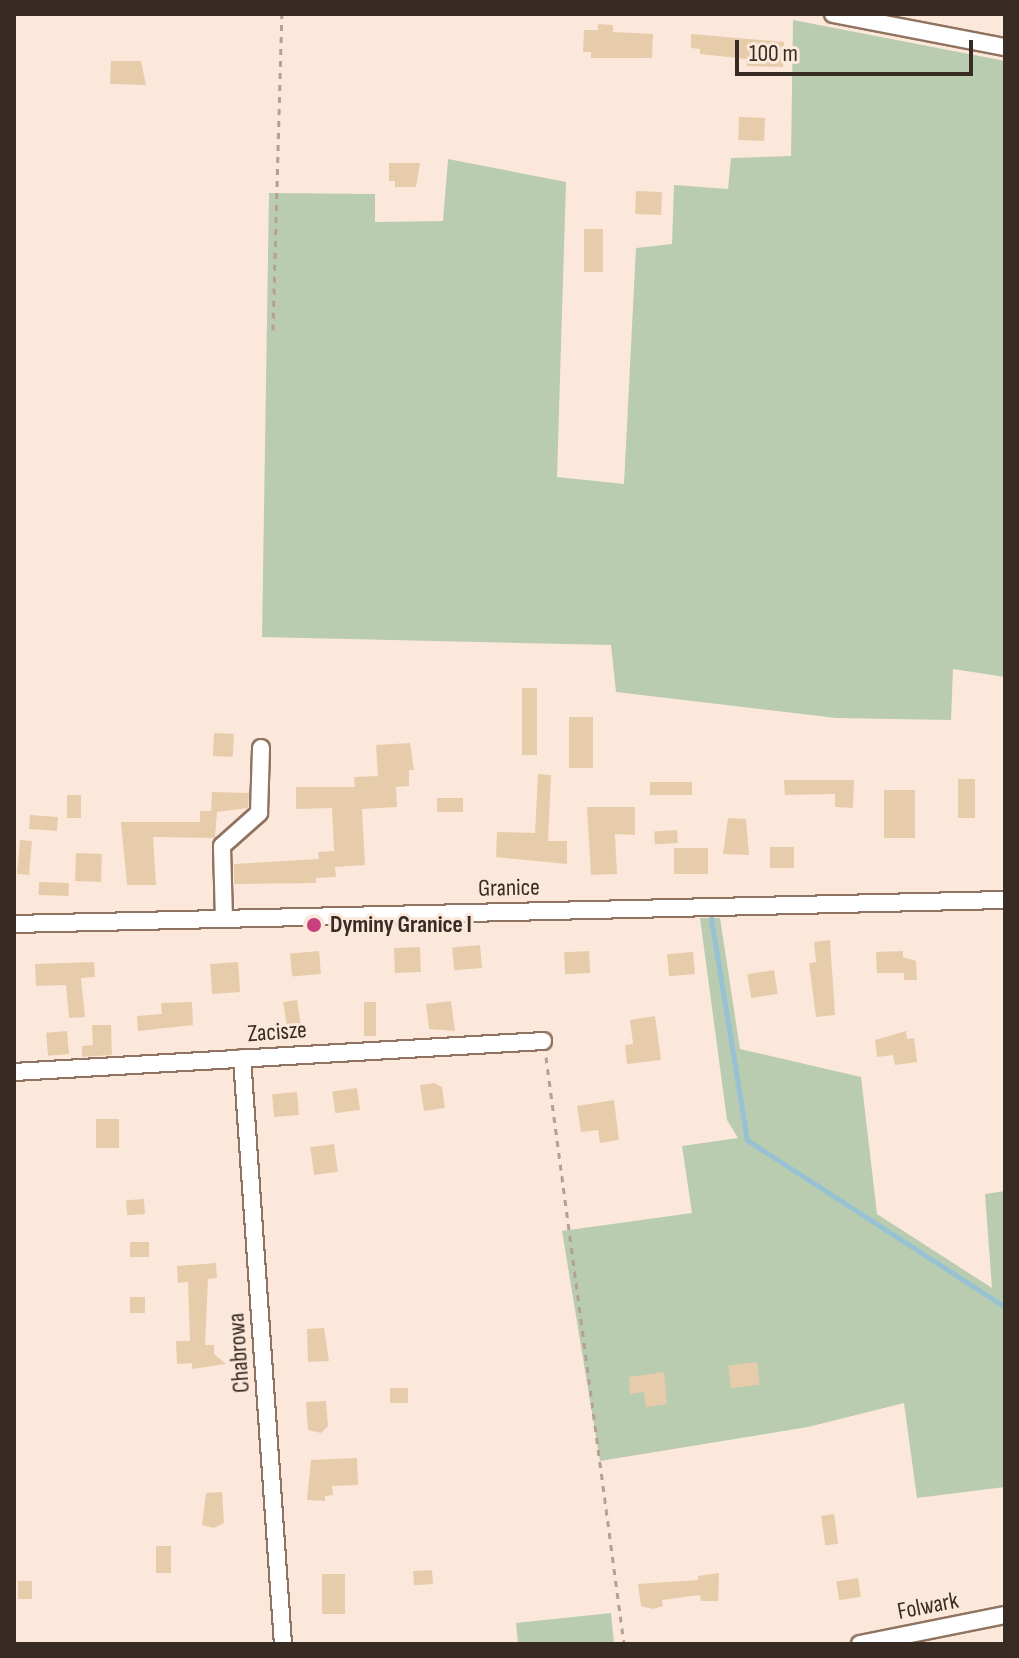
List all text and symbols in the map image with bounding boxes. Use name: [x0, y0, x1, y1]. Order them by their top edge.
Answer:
scale bar: [739, 24, 977, 74]
text: 100 m: [749, 39, 798, 68]
street label: Granice: [478, 873, 540, 903]
place label: Dyminy Granice I: [330, 911, 472, 939]
marker: Dyminy Granice I: [305, 916, 323, 934]
street label: Zacisze: [246, 1016, 308, 1048]
street label: Chabrowa: [222, 1312, 256, 1394]
street label: Folwark: [895, 1586, 961, 1626]

